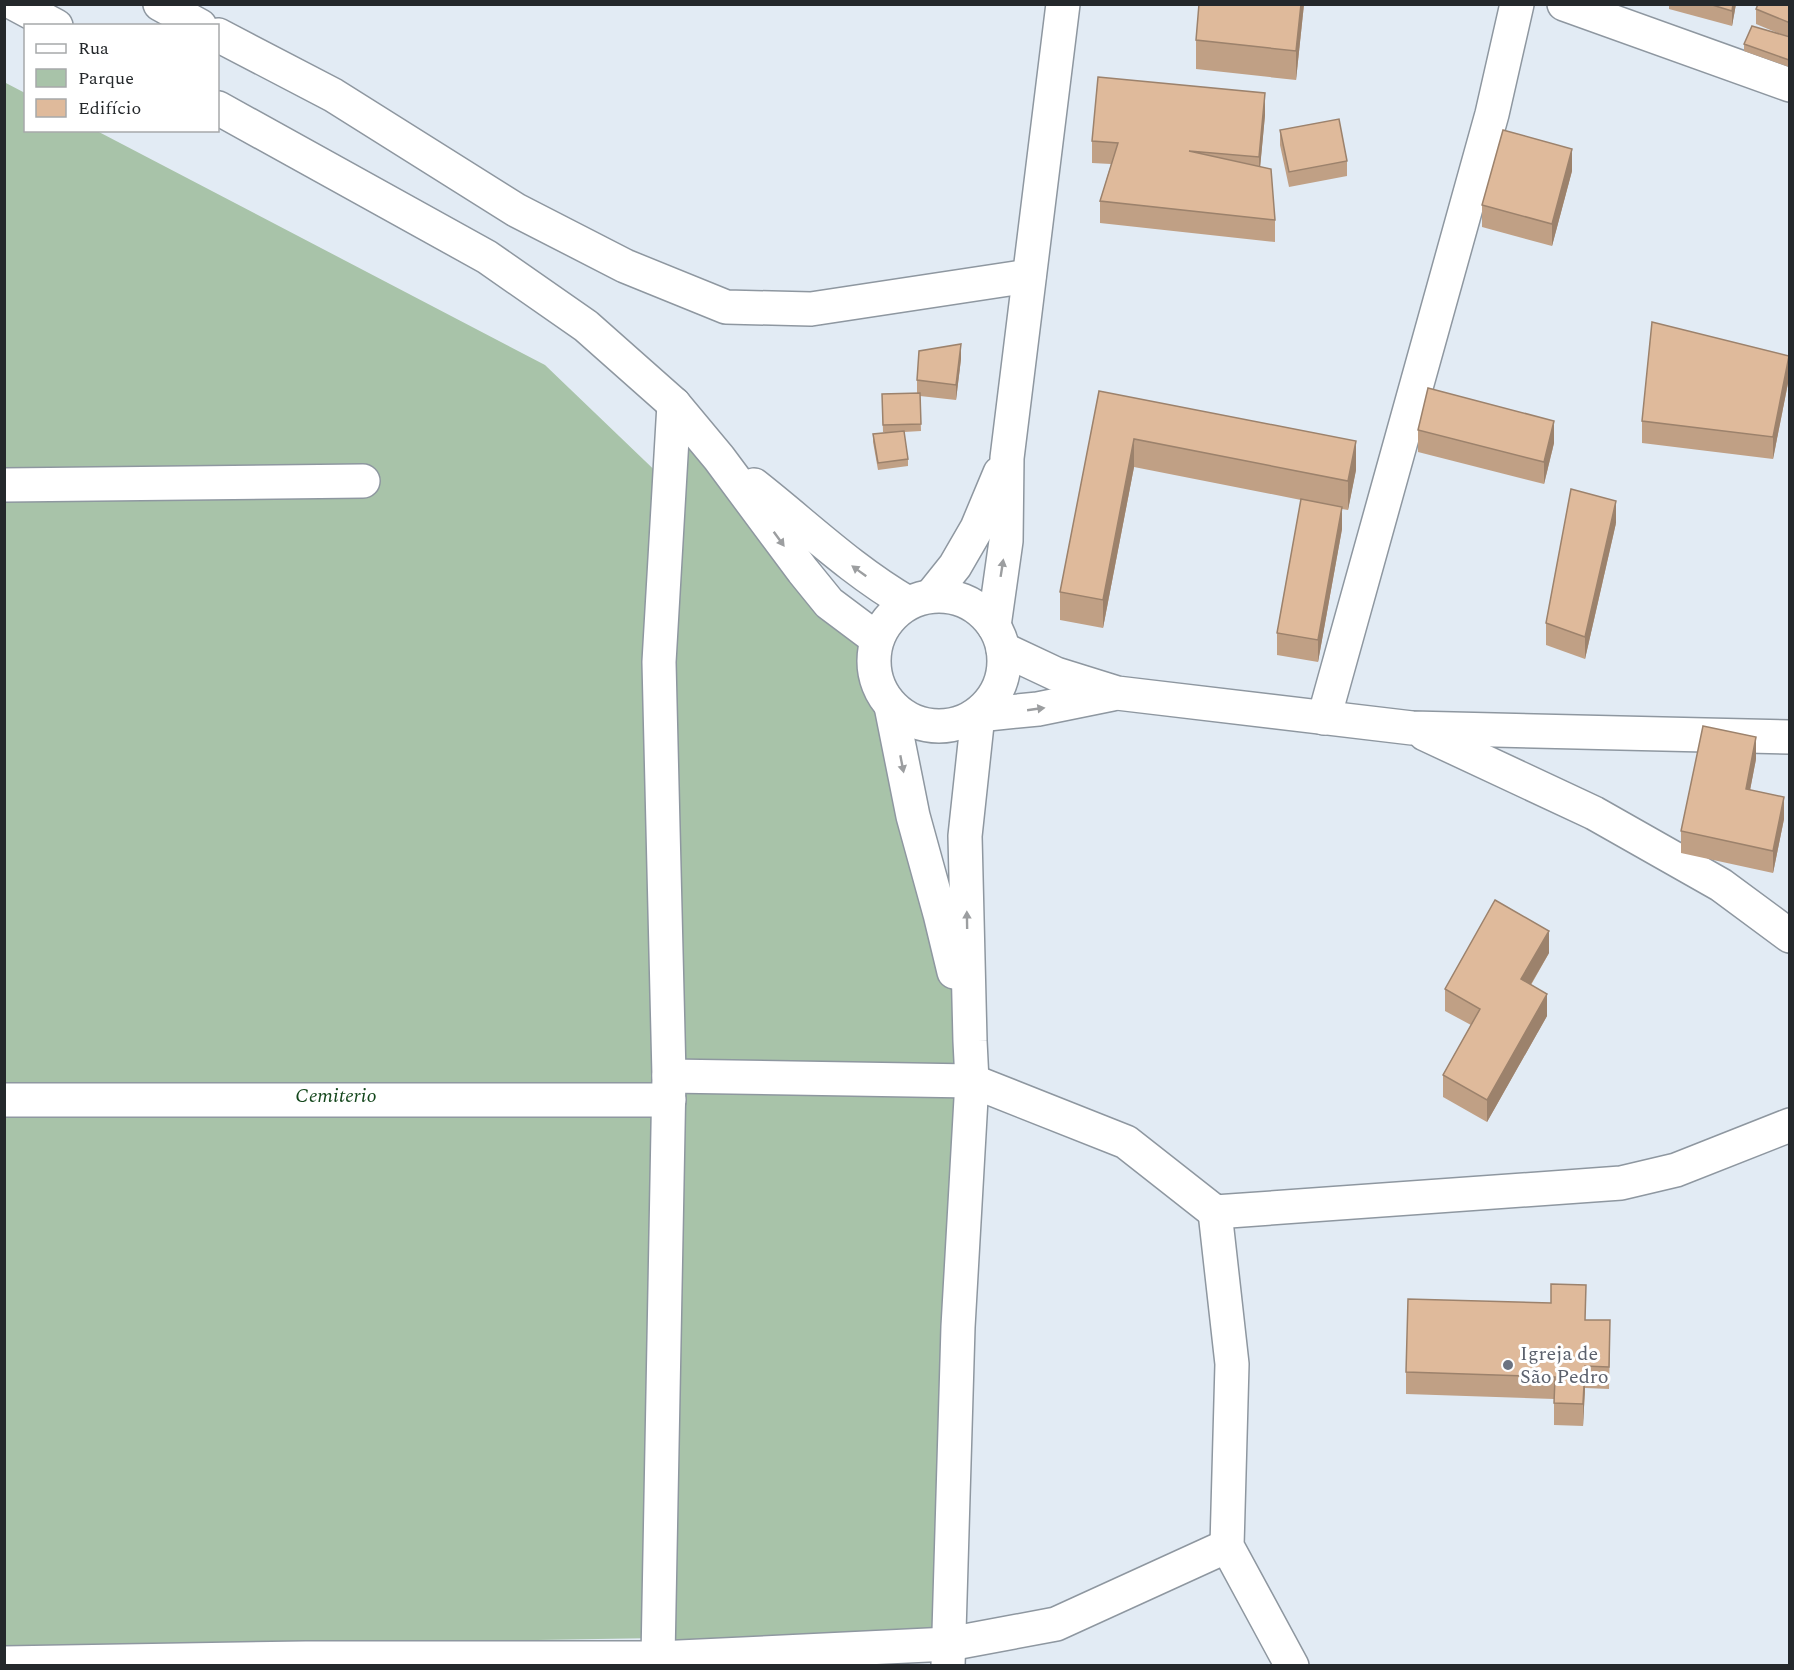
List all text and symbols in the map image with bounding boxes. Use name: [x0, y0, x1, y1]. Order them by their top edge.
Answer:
legend: [24, 24, 219, 132]
text: Rua: [78, 35, 109, 62]
text: Parque: [78, 65, 134, 92]
text: Edifício: [78, 95, 141, 122]
one-way arrow: [773, 531, 785, 547]
one-way arrow: [998, 558, 1007, 577]
one-way arrow: [851, 565, 867, 577]
one-way arrow: [1027, 704, 1046, 713]
one-way arrow: [898, 754, 907, 773]
one-way arrow: [962, 911, 972, 930]
park label: Cemiterio: [295, 1081, 377, 1111]
place label: Igreja de São Pedro: [1520, 1339, 1609, 1392]
marker: Igreja de São Pedro: [1501, 1358, 1515, 1372]

